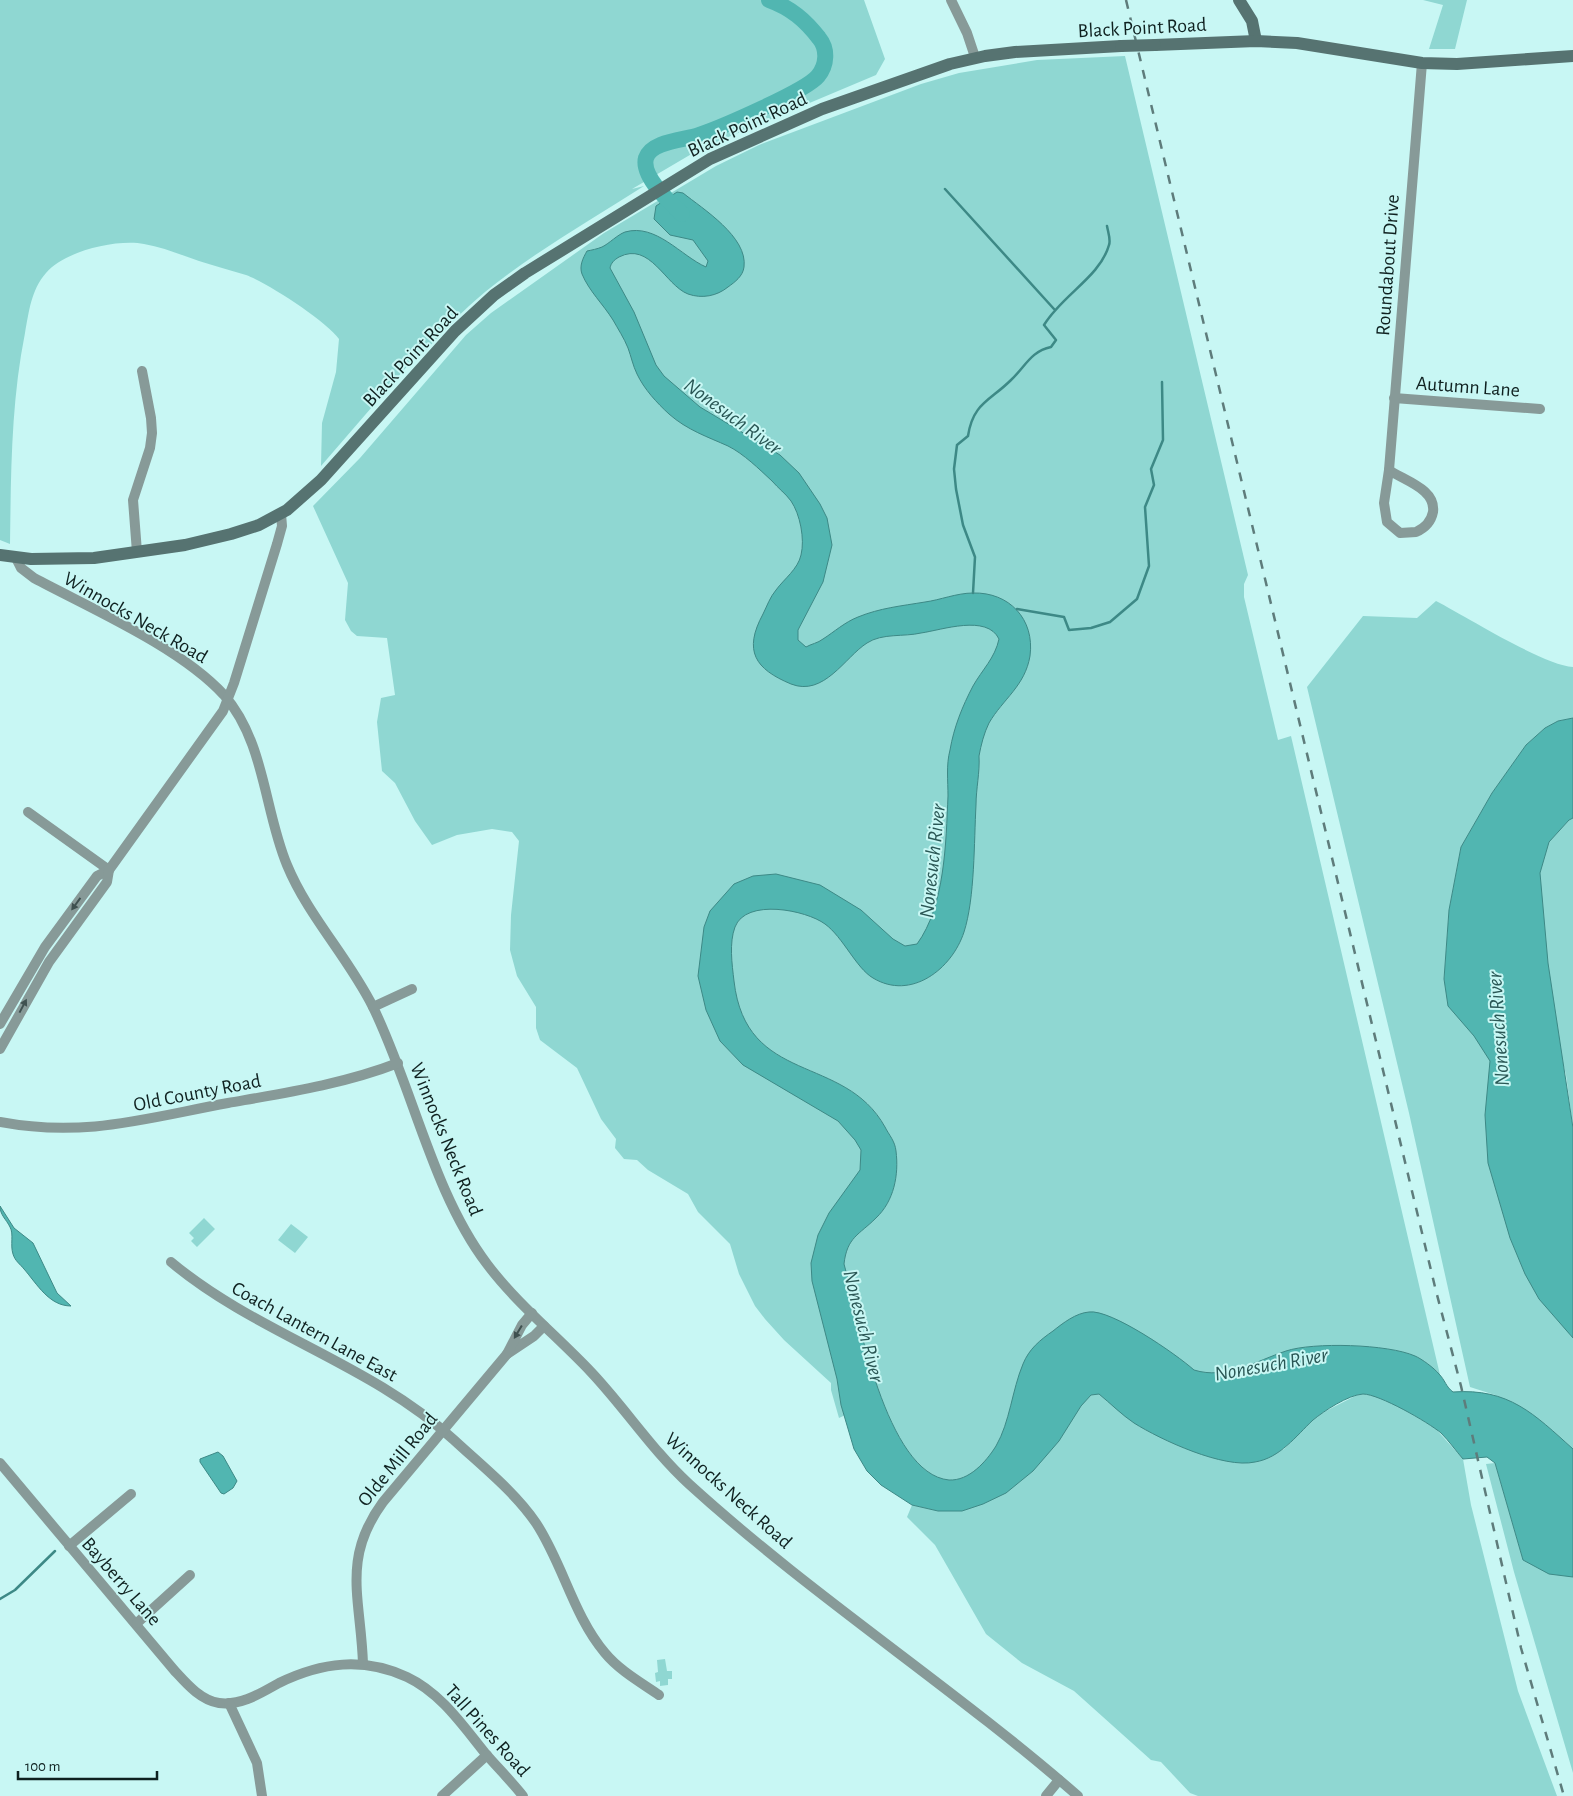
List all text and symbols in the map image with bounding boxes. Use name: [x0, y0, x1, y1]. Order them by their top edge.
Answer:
street label: Black Point Road: [1077, 15, 1207, 41]
street label: Black Point Road: [685, 89, 810, 161]
street label: Roundabout Drive: [1373, 194, 1403, 336]
street label: Black Point Road: [359, 303, 462, 411]
street label: Autumn Lane: [1415, 373, 1521, 401]
water label: Nonesuch River: [680, 374, 786, 459]
street label: Winnocks Neck Road: [60, 568, 211, 667]
water label: Nonesuch River: [916, 802, 949, 919]
one-way arrow: [71, 897, 81, 911]
water label: Nonesuch River: [1484, 970, 1513, 1087]
one-way arrow: [19, 998, 27, 1013]
street label: Winnocks Neck Road: [406, 1060, 486, 1219]
street label: Old County Road: [132, 1071, 263, 1115]
water label: Nonesuch River: [839, 1268, 888, 1386]
street label: Coach Lantern Lane East: [228, 1278, 401, 1386]
one-way arrow: [513, 1326, 522, 1339]
water label: Nonesuch River: [1213, 1344, 1331, 1385]
street label: Olde Mill Road: [354, 1409, 441, 1510]
street label: Winnocks Neck Road: [661, 1429, 796, 1553]
street label: Bayberry Lane: [78, 1534, 165, 1630]
street label: Tall Pines Road: [441, 1681, 534, 1781]
scale bar: [18, 1748, 156, 1780]
text: 100 m: [25, 1759, 60, 1774]

